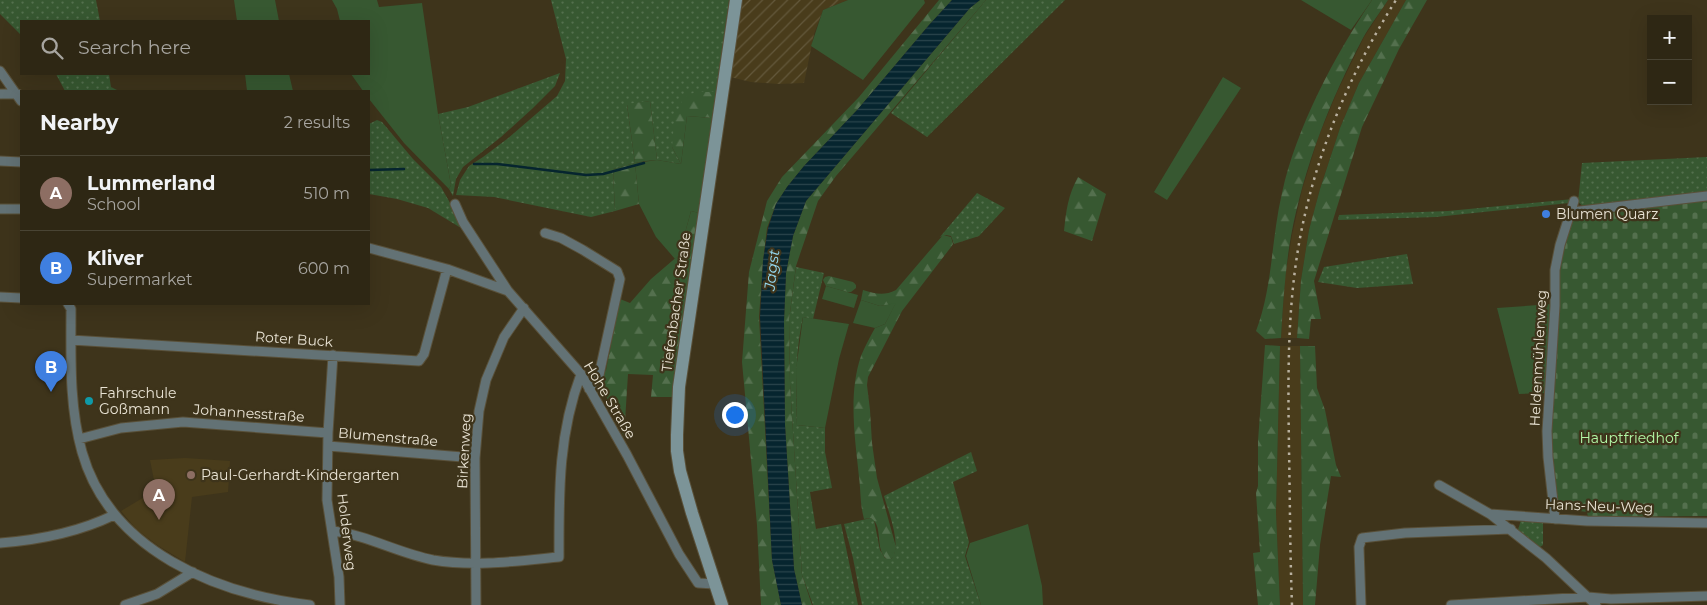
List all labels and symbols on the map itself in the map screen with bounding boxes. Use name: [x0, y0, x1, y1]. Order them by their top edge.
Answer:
place label: Blumen Quarz: [1556, 205, 1658, 223]
marker: Blumen Quarz: [1540, 208, 1552, 220]
street label: Tiefenbacher Straße: [657, 231, 695, 373]
water label: Jagst: [759, 248, 783, 293]
street label: Heldenmühlenweg: [1525, 289, 1551, 427]
street label: Roter Buck: [254, 327, 334, 351]
pin: B: [35, 351, 67, 392]
street label: Hohe Straße: [580, 358, 640, 442]
place label: Fahrschule Goßmann: [99, 384, 177, 418]
marker: Fahrschule Goßmann: [83, 395, 95, 407]
street label: Johannesstraße: [192, 400, 305, 426]
your location: [722, 402, 748, 428]
street label: Birkenweg: [453, 413, 475, 489]
street label: Blumenstraße: [337, 424, 439, 450]
park label: Hauptfriedhof: [1579, 429, 1680, 447]
place label: Paul-Gerhardt-Kindergarten: [201, 466, 400, 484]
marker: Paul-Gerhardt-Kindergarten: [185, 469, 197, 481]
pin: A: [143, 479, 175, 520]
street label: Holderweg: [333, 492, 361, 572]
street label: Hans-Neu-Weg: [1545, 495, 1653, 517]

